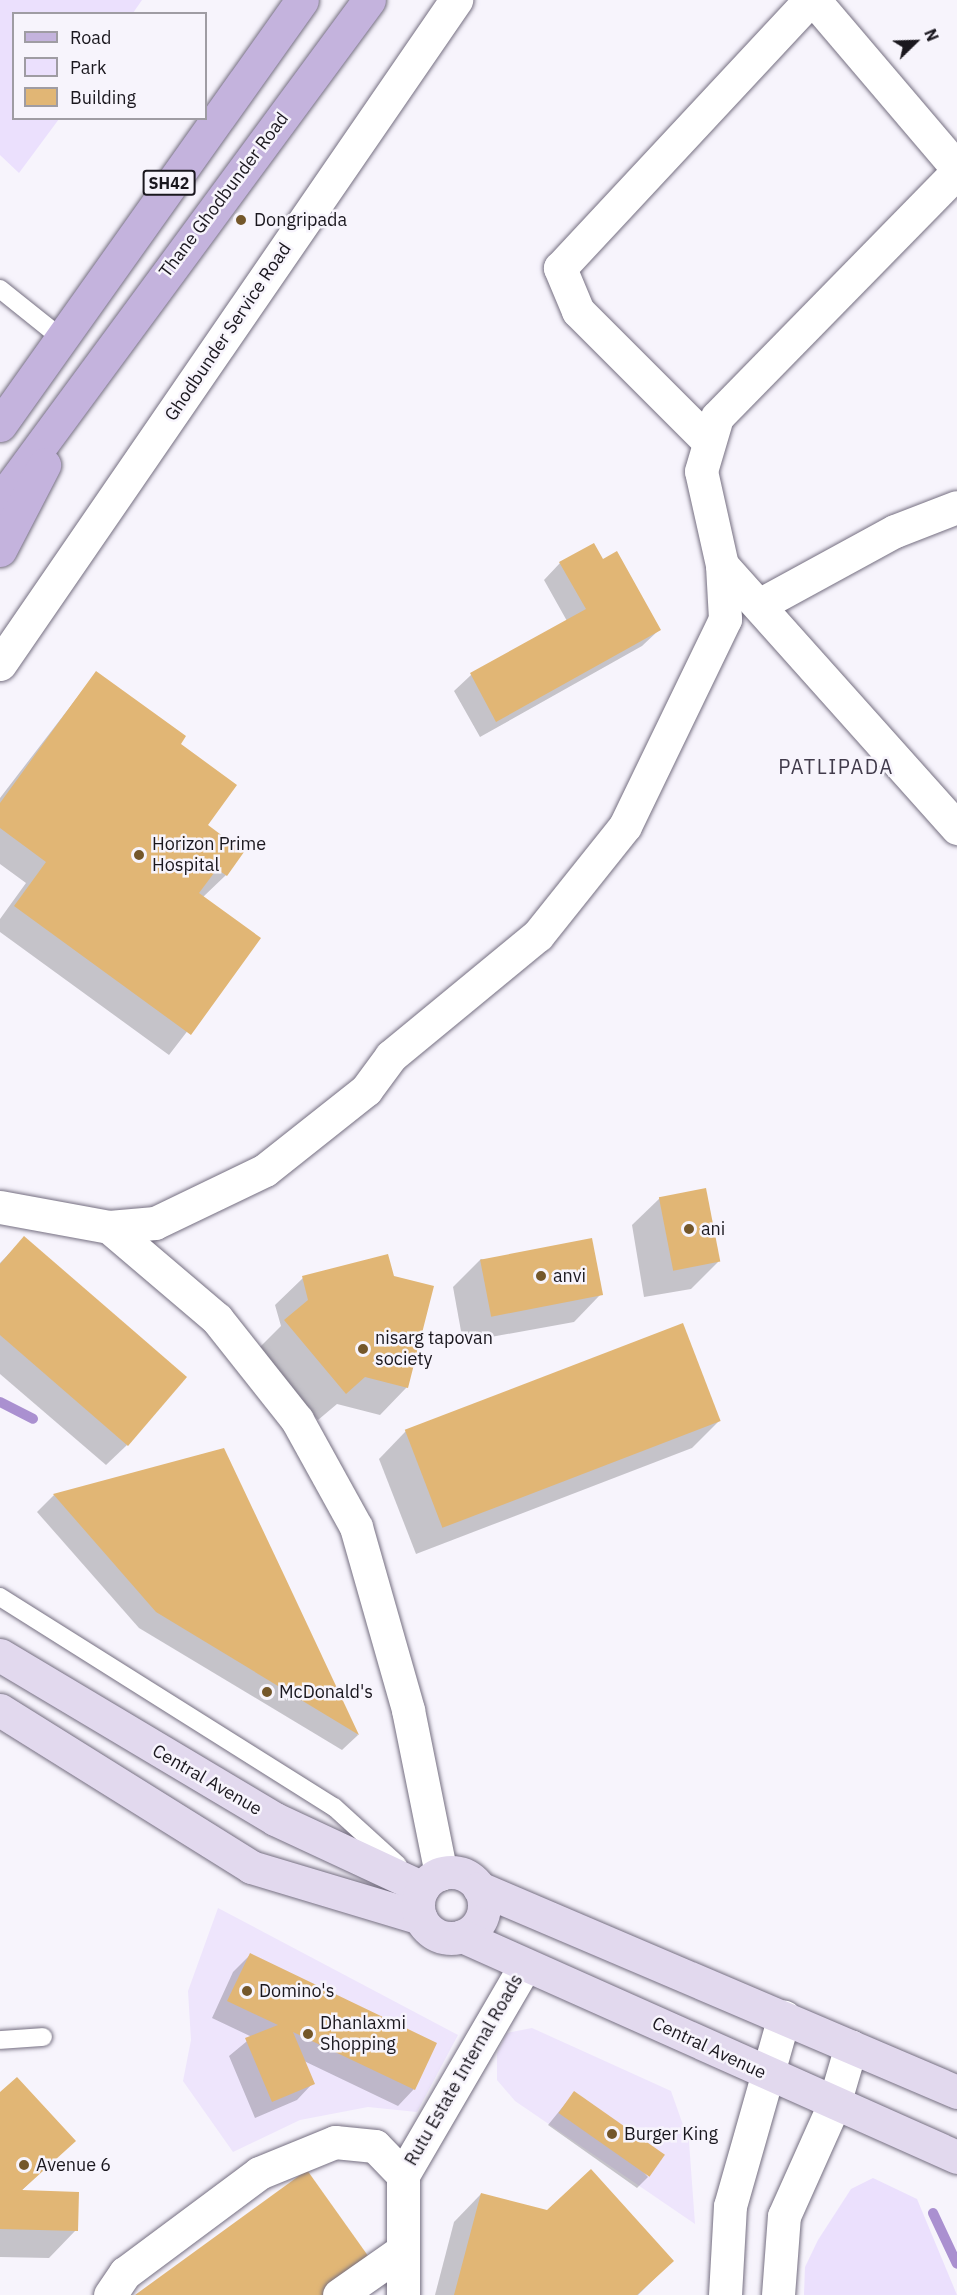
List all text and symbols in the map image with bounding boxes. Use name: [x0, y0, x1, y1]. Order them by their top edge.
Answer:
legend: [12, 12, 207, 120]
north arrow: [885, 12, 945, 72]
text: Road: [70, 26, 111, 49]
text: N: [920, 26, 943, 44]
text: Park: [70, 56, 106, 79]
text: Building: [70, 86, 136, 109]
street label: Thane Ghodbunder Road: [155, 108, 293, 282]
road number: SH42: [142, 170, 196, 196]
place label: Dongripada: [254, 209, 347, 231]
marker: Dongripada: [232, 211, 250, 229]
street label: Ghodbunder Service Road: [160, 239, 296, 425]
district label: PATLIPADA: [778, 754, 894, 778]
place label: Horizon Prime Hospital: [152, 834, 266, 876]
marker: Horizon Prime Hospital: [130, 846, 148, 864]
place label: ani: [701, 1218, 725, 1240]
marker: ani: [682, 1222, 696, 1236]
place label: anvi: [553, 1265, 586, 1287]
marker: anvi: [534, 1269, 548, 1283]
place label: nisarg tapovan society: [375, 1328, 493, 1370]
marker: nisarg tapovan society: [356, 1342, 370, 1356]
place label: McDonald's: [279, 1681, 373, 1703]
marker: McDonald's: [260, 1685, 274, 1699]
street label: Central Avenue: [148, 1740, 266, 1820]
street label: Rutu Estate Internal Roads: [400, 1971, 528, 2169]
place label: Domino's: [259, 1980, 334, 2002]
marker: Domino's: [240, 1984, 254, 1998]
street label: Central Avenue: [649, 2012, 769, 2084]
place label: Dhanlaxmi Shopping: [320, 2013, 406, 2056]
marker: Dhanlaxmi Shopping: [301, 2027, 315, 2041]
place label: Burger King: [624, 2123, 718, 2145]
marker: Burger King: [605, 2127, 619, 2141]
place label: Avenue 6: [36, 2154, 111, 2176]
marker: Avenue 6: [17, 2158, 31, 2172]

